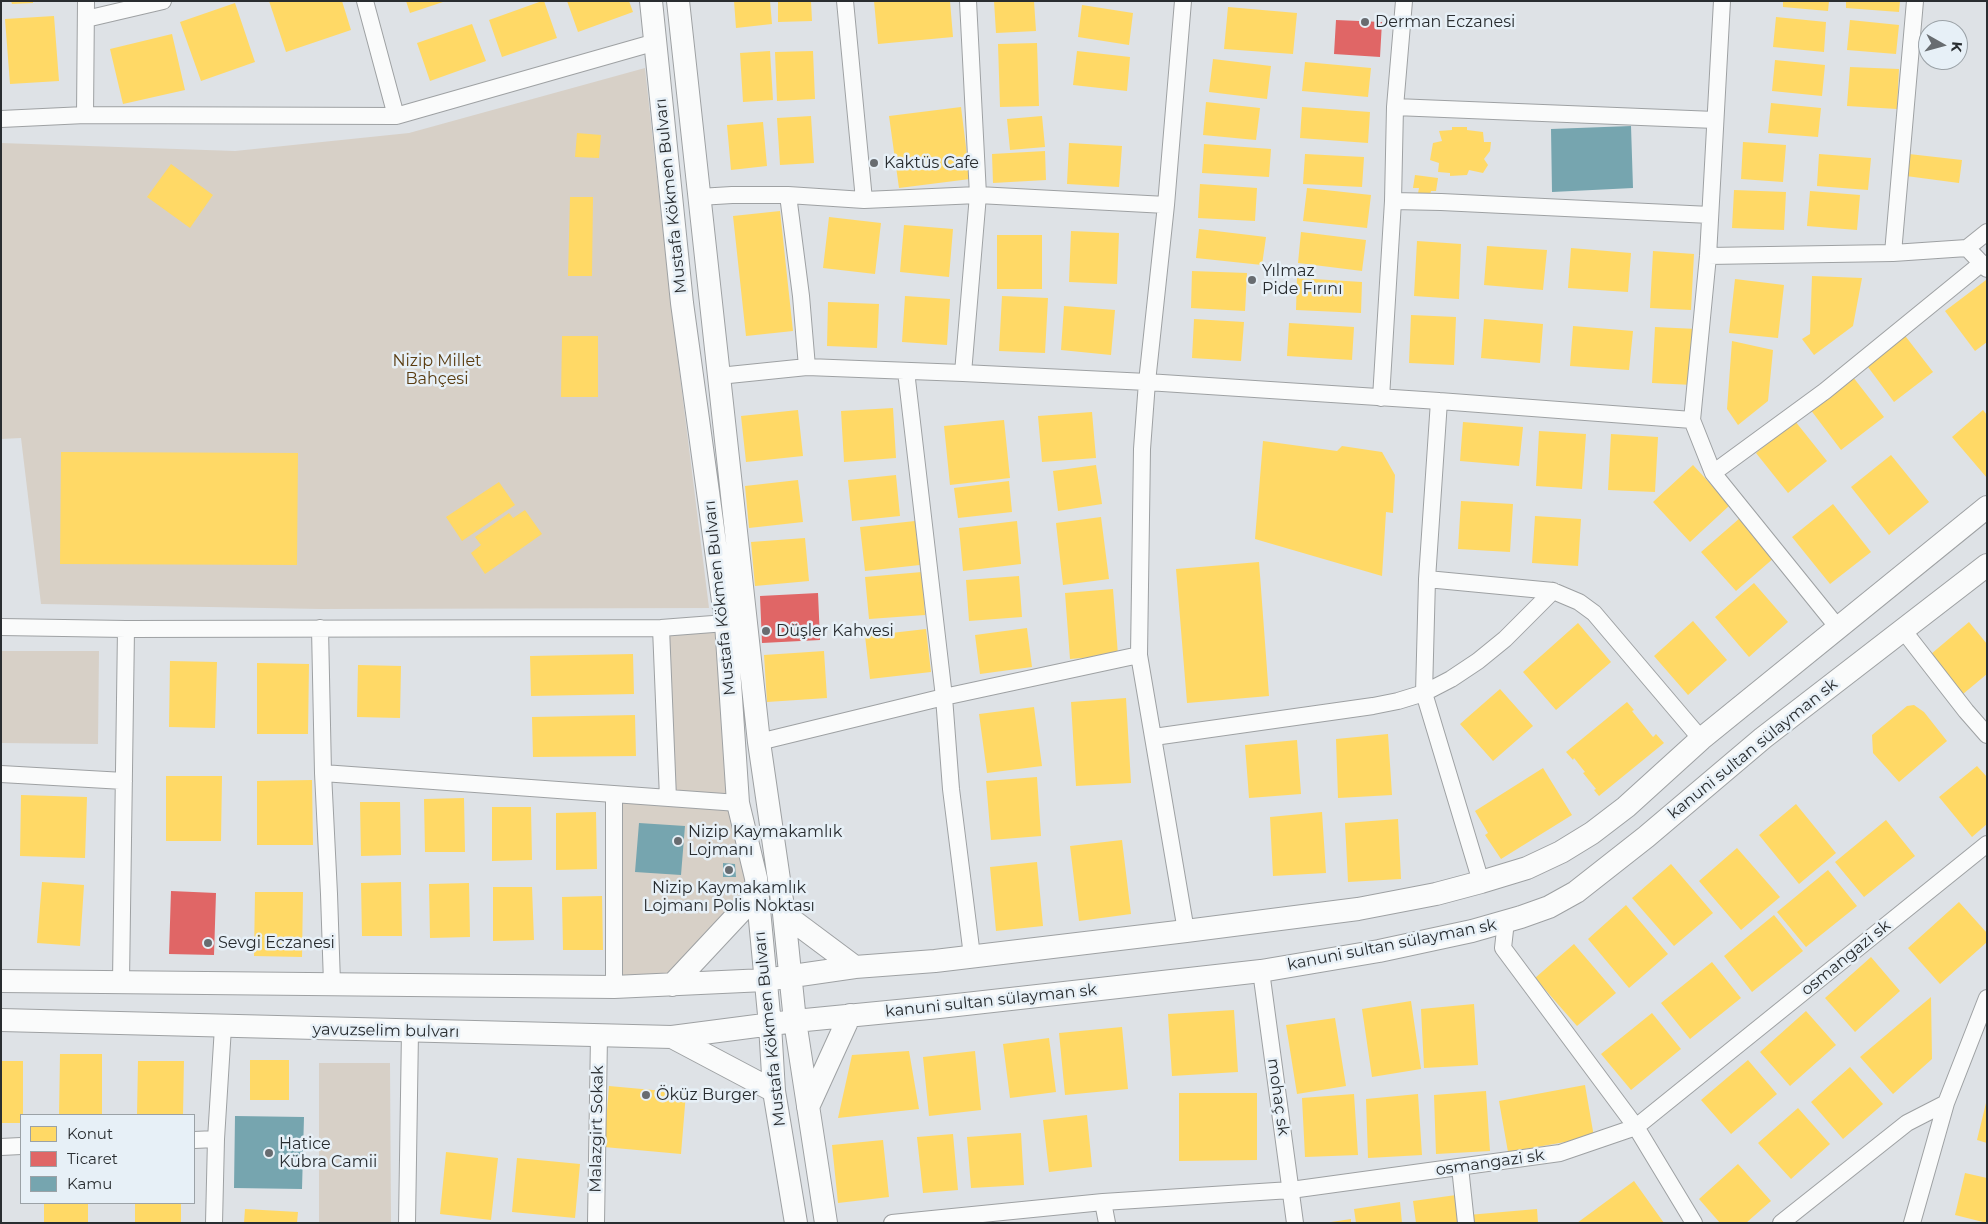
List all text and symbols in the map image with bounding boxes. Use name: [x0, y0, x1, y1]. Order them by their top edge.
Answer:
place label: Derman Eczanesi: [1375, 12, 1515, 32]
marker: Derman Eczanesi: [1359, 16, 1371, 28]
north arrow: [1918, 20, 1968, 70]
text: K: [1947, 40, 1966, 53]
street label: Mustafa Kökmen Bulvarı: [651, 98, 691, 294]
place label: Kaktüs Cafe: [884, 153, 979, 173]
marker: Kaktüs Cafe: [868, 157, 880, 169]
place label: Yılmaz Pide Fırını: [1262, 261, 1342, 299]
marker: Yılmaz Pide Fırını: [1246, 274, 1258, 286]
park label: Nizip Millet Bahçesi: [392, 351, 482, 389]
street label: Mustafa Kökmen Bulvarı: [700, 500, 740, 696]
place label: Düşler Kahvesi: [776, 621, 894, 641]
marker: Düşler Kahvesi: [760, 625, 772, 637]
street label: kanuni sultan sülayman sk: [1664, 675, 1842, 823]
place label: Nizip Kaymakamlık Lojmanı: [688, 822, 842, 860]
marker: Nizip Kaymakamlık Lojmanı: [672, 835, 684, 847]
marker: Nizip Kaymakamlık Lojmanı Polis Noktası: [723, 864, 735, 876]
place label: Nizip Kaymakamlık Lojmanı Polis Noktası: [643, 878, 815, 916]
street label: kanuni sultan sülayman sk: [1286, 915, 1498, 975]
street label: osmangazi sk: [1797, 916, 1895, 1000]
street label: Mustafa Kökmen Bulvarı: [750, 931, 790, 1127]
place label: Sevgi Eczanesi: [218, 933, 335, 953]
marker: Sevgi Eczanesi: [202, 937, 214, 949]
street label: kanuni sultan sülayman sk: [884, 980, 1098, 1022]
street label: yavuzselim bulvarı: [312, 1020, 460, 1042]
street label: mohaç sk: [1263, 1057, 1293, 1137]
street label: Malazgirt Sokak: [586, 1065, 608, 1193]
place label: Öküz Burger: [656, 1085, 758, 1105]
marker: Öküz Burger: [640, 1089, 652, 1101]
legend: [20, 1114, 195, 1204]
text: Konut: [67, 1124, 113, 1143]
place label: Hatice Kübra Camii: [279, 1134, 377, 1172]
street label: osmangazi sk: [1434, 1146, 1546, 1180]
marker: Hatice Kübra Camii: [263, 1147, 275, 1159]
text: Ticaret: [67, 1149, 118, 1168]
text: Kamu: [67, 1174, 112, 1193]

